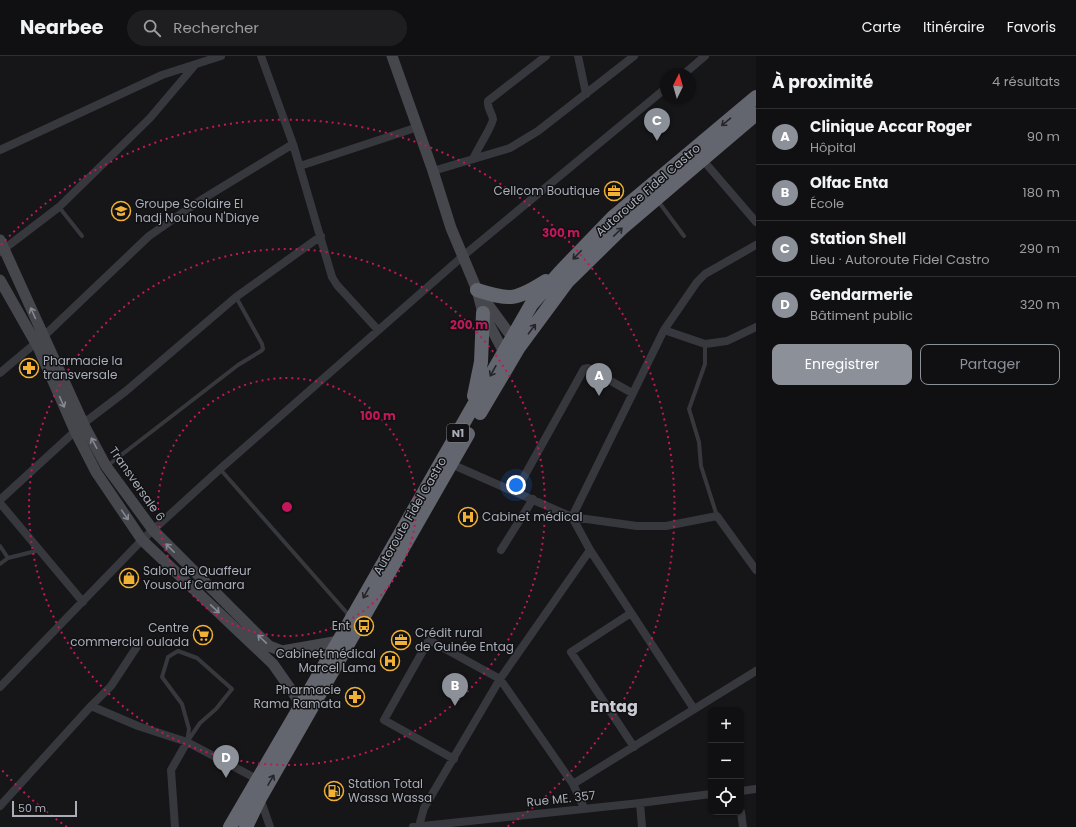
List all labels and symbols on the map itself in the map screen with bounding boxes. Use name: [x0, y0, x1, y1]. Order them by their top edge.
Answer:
north arrow: [660, 68, 696, 104]
pin: C: [644, 108, 670, 141]
one-way arrow: [721, 117, 732, 126]
street label: Autoroute Fidel Castro: [592, 139, 704, 240]
office icon: Cellcom Boutique: [603, 180, 625, 202]
place label: Cellcom Boutique: [494, 182, 600, 199]
place label: Groupe Scolaire El hadj Nouhou N'Diaye: [135, 195, 259, 226]
school or university icon: Groupe Scolaire El hadj Nouhou N'Diaye: [110, 200, 132, 222]
text: 300 m: [542, 224, 580, 241]
one-way arrow: [613, 227, 623, 236]
one-way arrow: [572, 250, 582, 260]
one-way arrow: [29, 307, 37, 319]
text: 200 m: [450, 316, 488, 333]
one-way arrow: [528, 324, 536, 335]
place label: Pharmacie la transversale: [43, 352, 123, 383]
pharmacy icon: Pharmacie la transversale: [18, 357, 40, 379]
pin: A: [586, 363, 612, 396]
one-way arrow: [489, 365, 496, 377]
one-way arrow: [59, 395, 66, 407]
text: 100 m: [360, 407, 396, 424]
road number: N1: [447, 424, 469, 442]
one-way arrow: [90, 437, 97, 449]
street label: Transversale 6: [105, 443, 169, 524]
street label: Autoroute Fidel Castro: [369, 453, 450, 578]
your location: [506, 475, 526, 495]
centre of rings: [280, 500, 294, 514]
hospital icon: Cabinet médical: [457, 506, 479, 528]
place label: Cabinet médical: [482, 508, 582, 525]
one-way arrow: [121, 510, 129, 521]
one-way arrow: [165, 543, 175, 553]
place label: Salon de Quaffeur Yousouf Camara: [143, 562, 252, 593]
shop icon: Salon de Quaffeur Yousouf Camara: [118, 567, 140, 589]
one-way arrow: [362, 587, 370, 599]
one-way arrow: [209, 604, 220, 613]
bus stop icon: Ent: [353, 615, 375, 637]
place label: Ent: [332, 617, 350, 634]
place label: Centre commercial oulada: [70, 619, 189, 650]
supermarket icon: Centre commercial oulada: [192, 624, 214, 646]
place label: Crédit rural de Guinée Entag: [415, 624, 514, 655]
office icon: Crédit rural de Guinée Entag: [390, 629, 412, 651]
one-way arrow: [257, 635, 267, 644]
place label: Cabinet médical Marcel Lama: [276, 645, 376, 676]
hospital icon: Cabinet médical Marcel Lama: [379, 650, 401, 672]
pin: B: [442, 673, 468, 706]
place label: Pharmacie Rama Ramata: [254, 681, 341, 712]
pharmacy icon: Pharmacie Rama Ramata: [344, 686, 366, 708]
district label: Entag: [590, 695, 638, 718]
pin: D: [213, 745, 239, 778]
one-way arrow: [267, 774, 275, 786]
place label: Station Total Wassa Wassa: [348, 775, 432, 806]
fuel station icon: Station Total Wassa Wassa: [323, 780, 345, 802]
street label: Rue ME. 357: [526, 786, 597, 811]
scale bar: [12, 799, 77, 818]

